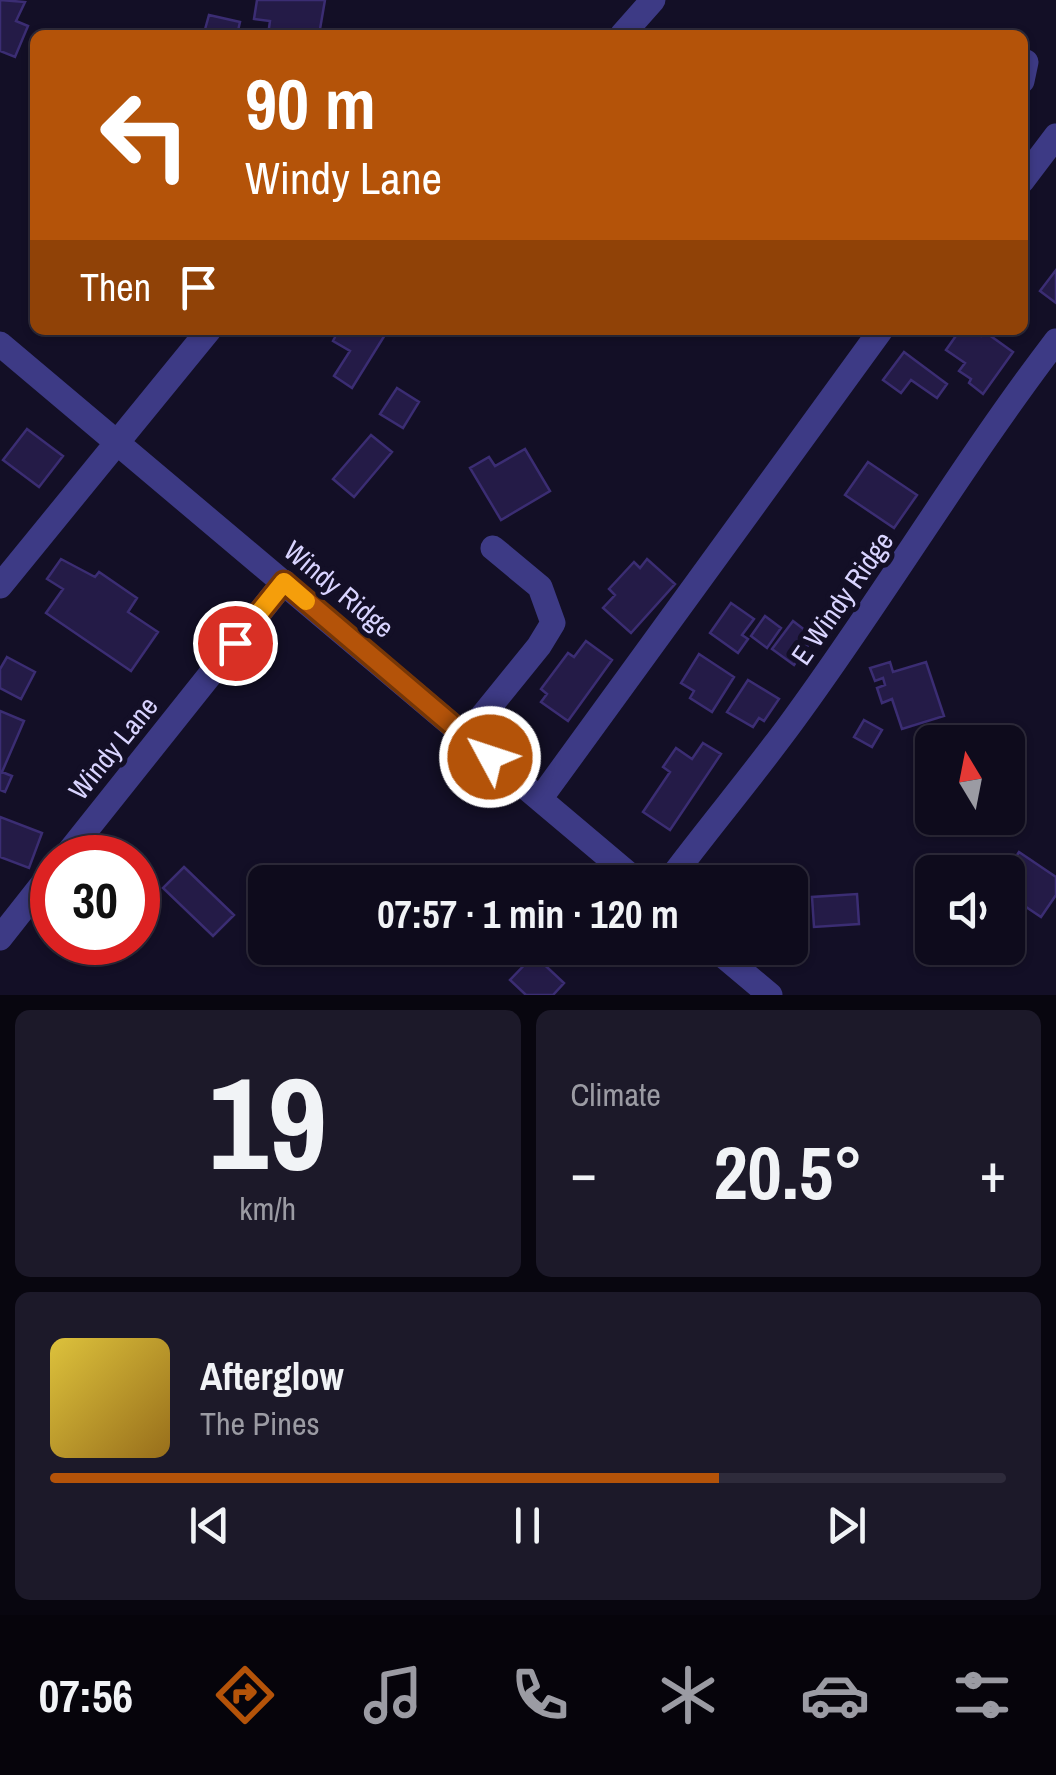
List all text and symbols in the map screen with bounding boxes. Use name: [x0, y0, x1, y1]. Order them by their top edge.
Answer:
text: 90 m: [245, 57, 376, 151]
icon: left: [80, 70, 210, 200]
text: Windy Lane: [245, 147, 442, 208]
icon: arrive: [171, 260, 226, 315]
text: Then: [80, 262, 151, 313]
street label: E Windy Ridge: [782, 524, 902, 672]
street label: Windy Ridge: [276, 532, 402, 646]
pin: [193, 601, 278, 686]
icon: arrive: [208, 616, 263, 671]
street label: Windy Lane: [60, 688, 166, 808]
position arrow: [438, 705, 542, 809]
north arrow: [915, 725, 1025, 835]
map controls: [915, 725, 1025, 965]
speed limit sign: 30: [30, 835, 160, 965]
button: sound: [915, 855, 1025, 965]
text: 07:57 · 1 min · 120 m: [377, 889, 679, 940]
text: 19: [208, 1034, 327, 1210]
text: Climate: [571, 1073, 661, 1116]
text: 20.5°: [713, 1121, 863, 1222]
text: −: [571, 1135, 597, 1209]
text: +: [980, 1135, 1006, 1209]
text: km/h: [239, 1187, 296, 1230]
text: Afterglow: [200, 1351, 344, 1402]
text: The Pines: [200, 1402, 320, 1445]
icon: previous: [182, 1498, 237, 1553]
icon: pause: [500, 1498, 555, 1553]
icon: next: [819, 1498, 874, 1553]
icon: directions: [210, 1660, 280, 1730]
icon: music: [358, 1660, 428, 1730]
icon: phone: [505, 1660, 575, 1730]
icon: climate: [653, 1660, 723, 1730]
icon: car: [800, 1660, 870, 1730]
icon: filters: [947, 1660, 1017, 1730]
text: 07:56: [39, 1665, 133, 1726]

